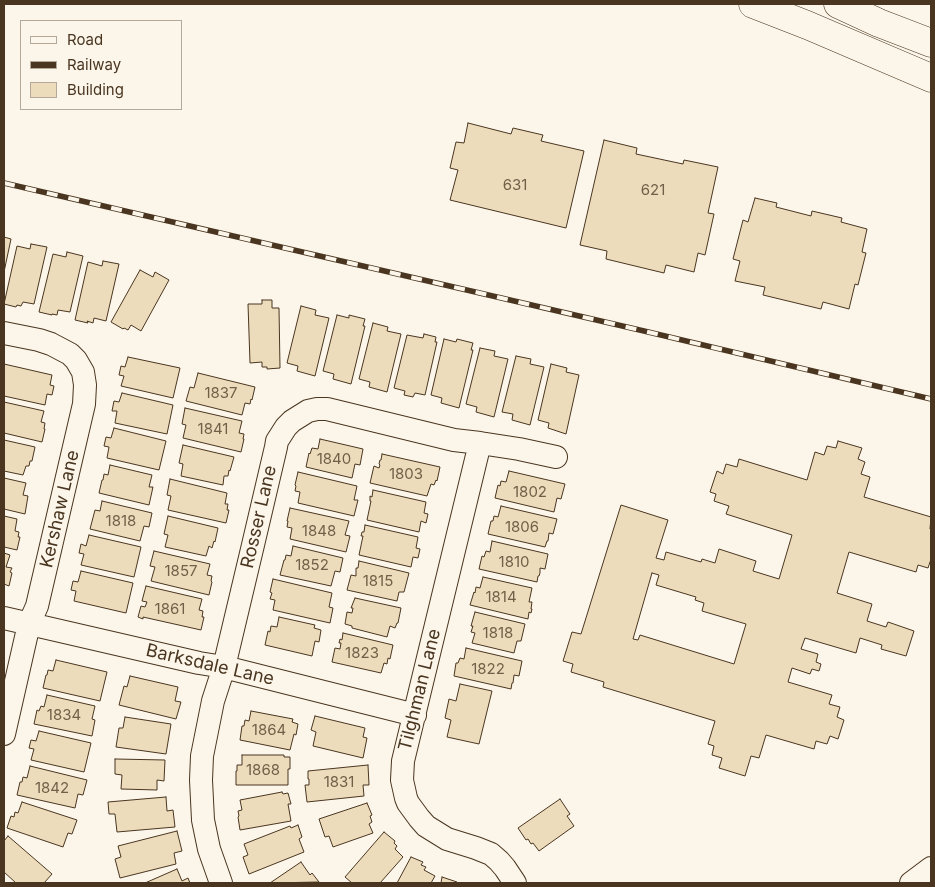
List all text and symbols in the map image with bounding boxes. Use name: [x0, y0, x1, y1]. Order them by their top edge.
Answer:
legend: [20, 20, 182, 110]
text: Road: [67, 30, 103, 49]
text: Railway: [67, 55, 121, 74]
text: Building: [67, 80, 124, 99]
house number: 631: [503, 176, 527, 194]
house number: 621: [641, 181, 665, 199]
house number: 1837: [204, 384, 238, 402]
house number: 1841: [198, 420, 228, 438]
street label: Kershaw Lane: [36, 448, 84, 570]
house number: 1840: [317, 450, 351, 468]
street label: Rosser Lane: [237, 463, 281, 571]
house number: 1803: [389, 465, 423, 483]
house number: 1802: [513, 483, 547, 501]
house number: 1818: [106, 512, 136, 530]
house number: 1806: [505, 518, 539, 536]
house number: 1848: [302, 522, 336, 540]
house number: 1810: [499, 553, 529, 571]
house number: 1852: [295, 556, 329, 574]
house number: 1857: [165, 562, 197, 580]
house number: 1815: [363, 572, 393, 590]
house number: 1814: [485, 588, 517, 606]
house number: 1861: [155, 600, 185, 618]
house number: 1818: [483, 624, 513, 642]
street label: Tilghman Lane: [394, 627, 446, 753]
street label: Barksdale Lane: [144, 640, 276, 690]
house number: 1823: [345, 644, 379, 662]
house number: 1822: [471, 660, 505, 678]
house number: 1834: [47, 706, 81, 724]
house number: 1864: [252, 721, 286, 739]
house number: 1868: [246, 761, 280, 779]
house number: 1831: [324, 773, 354, 791]
house number: 1842: [35, 779, 69, 797]

